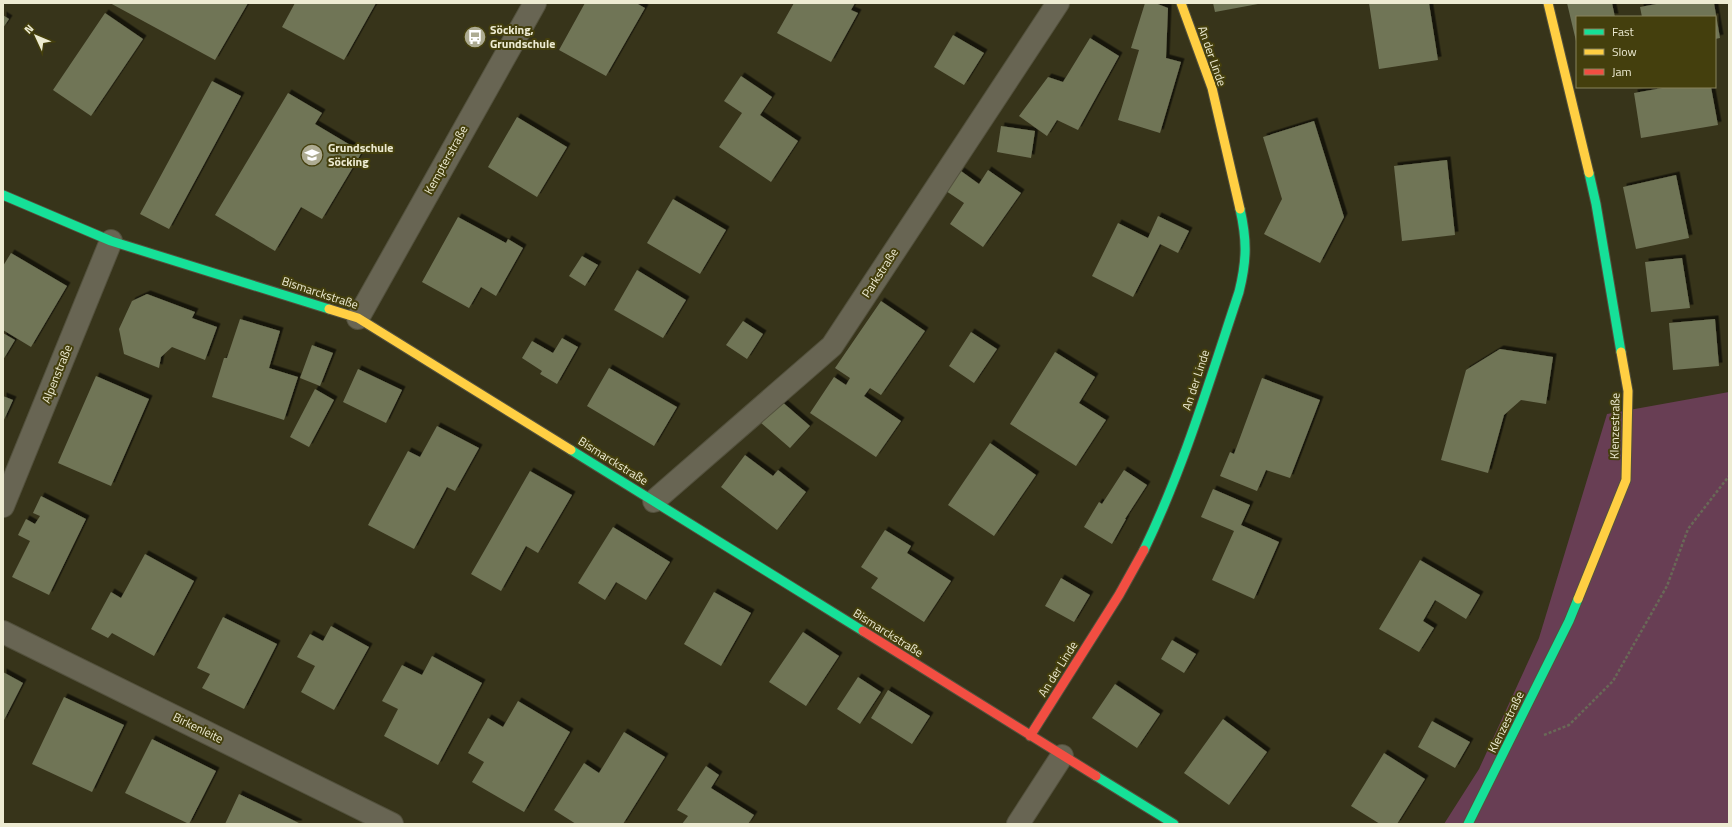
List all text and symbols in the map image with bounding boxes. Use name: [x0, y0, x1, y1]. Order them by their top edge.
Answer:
north arrow: [16, 16, 56, 56]
legend: [1576, 16, 1716, 88]
place label: Söcking, Grundschule: [490, 20, 555, 53]
text: N: [20, 21, 37, 37]
text: Fast: [1612, 22, 1635, 41]
street label: An der Linde: [1193, 23, 1232, 89]
bus stop icon: Söcking, Grundschule: [462, 24, 488, 50]
text: Slow: [1612, 42, 1637, 61]
text: Jam: [1612, 62, 1632, 81]
street label: Kempterstraße: [419, 122, 472, 198]
place label: Grundschule Söcking: [328, 138, 393, 171]
school or university icon: Grundschule Söcking: [299, 142, 325, 168]
street label: Parkstraße: [856, 244, 903, 301]
street label: Bismarckstraße: [279, 271, 361, 314]
street label: Alpenstraße: [36, 342, 77, 406]
street label: An der Linde: [1177, 347, 1214, 413]
street label: Klenzestraße: [1604, 393, 1625, 459]
street label: Bismarckstraße: [574, 431, 652, 490]
street label: Bismarckstraße: [849, 603, 927, 662]
street label: An der Linde: [1033, 637, 1082, 700]
street label: Klenzestraße: [1482, 688, 1529, 756]
street label: Birkenleite: [170, 707, 227, 748]

